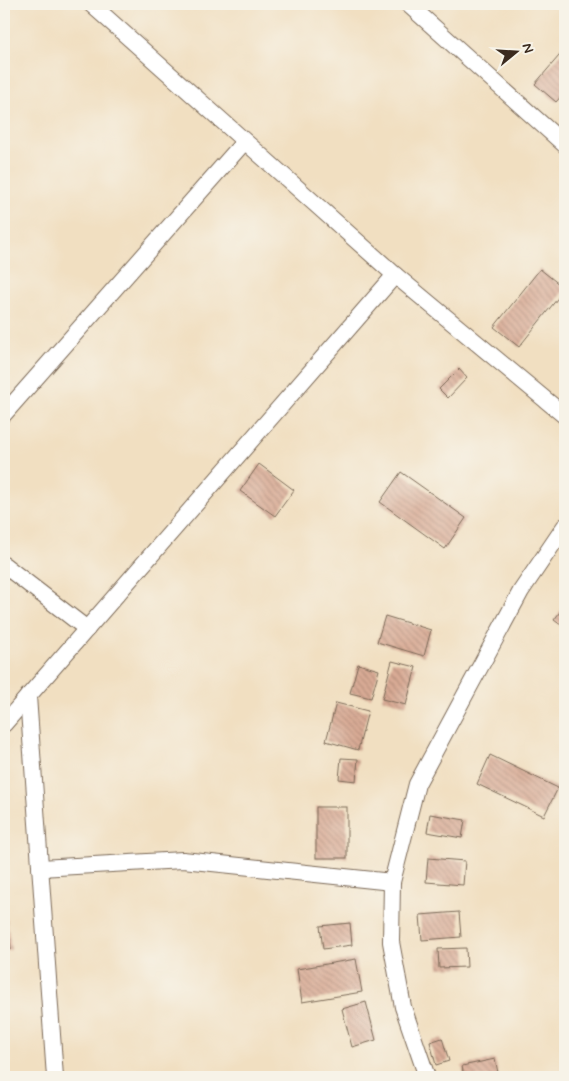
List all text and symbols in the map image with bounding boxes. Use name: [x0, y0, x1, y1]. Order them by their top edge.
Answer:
north arrow: [492, 28, 542, 78]
text: N: [517, 41, 537, 56]

